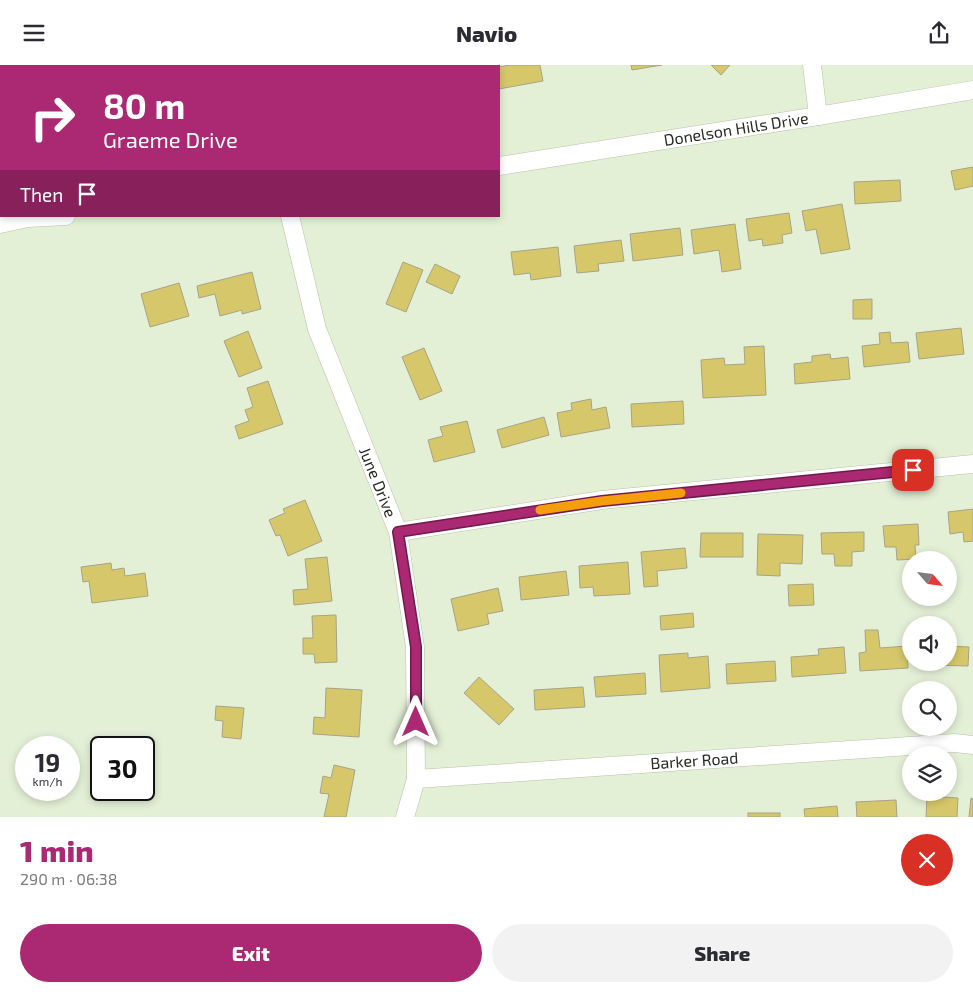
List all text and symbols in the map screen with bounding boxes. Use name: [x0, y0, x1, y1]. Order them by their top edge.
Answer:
icon: menu: [20, 19, 48, 47]
icon: share: [925, 19, 953, 47]
text: Navio: [456, 20, 517, 46]
text: 80 m: [103, 84, 185, 126]
icon: right: [20, 85, 85, 150]
street label: Donelson Hills Drive: [662, 108, 810, 149]
text: Graeme Drive: [103, 126, 238, 152]
icon: arrive: [73, 180, 101, 208]
text: Then: [20, 183, 63, 206]
street label: June Drive: [356, 444, 401, 520]
pin: [892, 449, 934, 491]
icon: arrive: [899, 456, 927, 484]
north arrow: [902, 551, 958, 606]
map controls: [902, 551, 957, 801]
button: sound: [902, 616, 957, 671]
button: search: [902, 681, 957, 736]
position arrow: [389, 695, 441, 747]
speed limit sign: 30: [90, 736, 155, 801]
button: layers: [902, 746, 957, 801]
text: 19: [35, 747, 60, 777]
street label: Barker Road: [650, 747, 739, 772]
text: km/h: [33, 774, 62, 788]
text: 1 min: [20, 832, 94, 868]
button: close: [901, 834, 953, 886]
text: 290 m · 06:38: [20, 869, 117, 888]
button: Exit: [20, 924, 482, 982]
button: Share: [492, 924, 953, 982]

